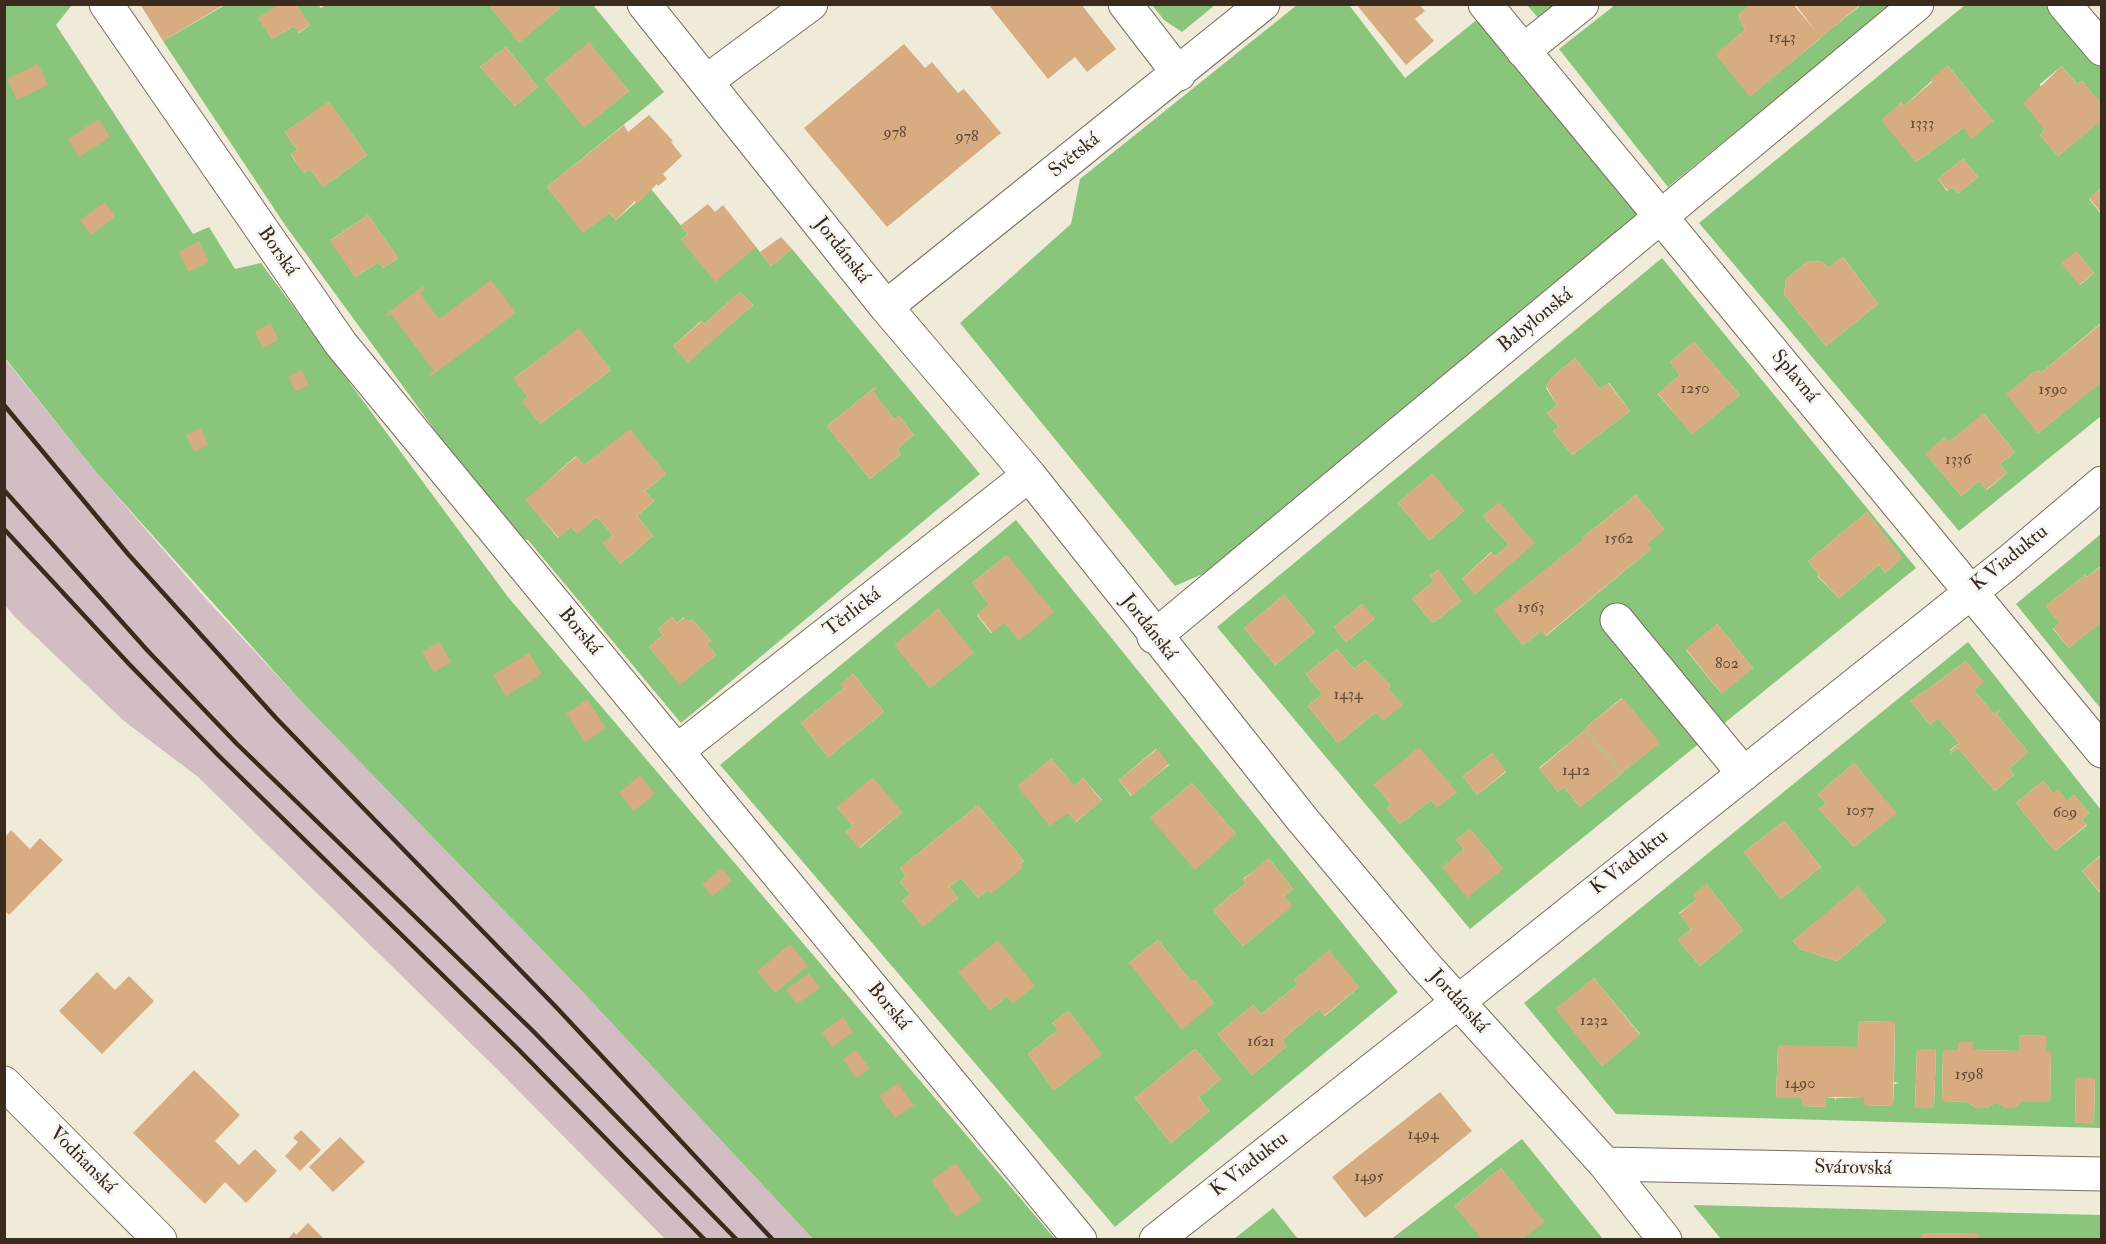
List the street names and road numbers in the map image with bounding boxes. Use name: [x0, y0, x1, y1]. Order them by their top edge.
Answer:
street label: Světská: [1045, 128, 1105, 184]
street label: Jordánská: [808, 213, 874, 289]
street label: Borská: [251, 223, 303, 281]
street label: Babylonská: [1494, 284, 1578, 358]
street label: Splavná: [1765, 346, 1823, 408]
street label: K Viaduktu: [1967, 521, 2053, 597]
street label: Těrlická: [820, 583, 886, 643]
street label: Jordánská: [1115, 590, 1181, 666]
street label: Borská: [552, 603, 606, 661]
street label: K Viaduktu: [1586, 825, 1674, 901]
street label: Jordánská: [1423, 965, 1493, 1039]
street label: Borská: [861, 978, 915, 1036]
street label: Vodňanská: [43, 1122, 121, 1200]
street label: K Viaduktu: [1206, 1127, 1294, 1203]
street label: Svárovská: [1814, 1156, 1892, 1182]

